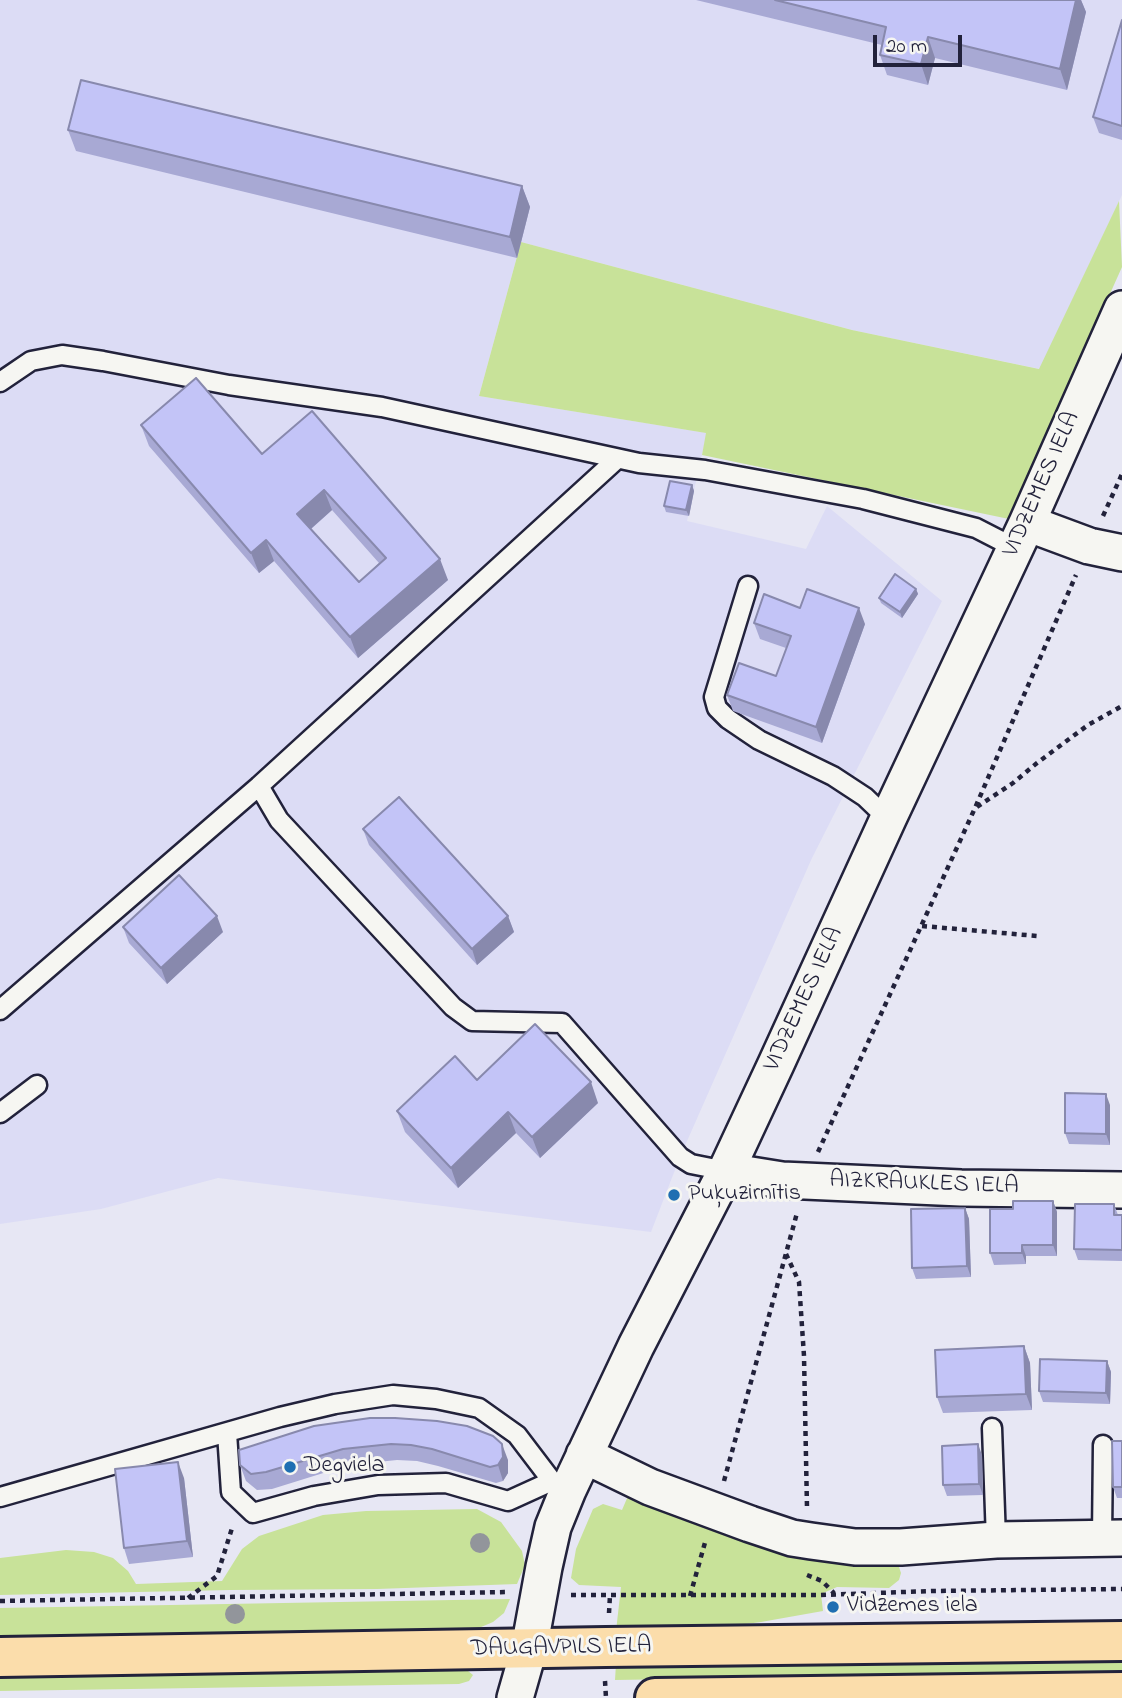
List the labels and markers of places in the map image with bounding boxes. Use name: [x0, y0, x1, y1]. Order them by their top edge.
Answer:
place label: Puķuzirnītis: [688, 1181, 801, 1209]
marker: Puķuzirnītis: [666, 1187, 682, 1203]
place label: Degviela: [304, 1453, 384, 1481]
marker: Degviela: [282, 1459, 298, 1475]
place label: Vidzemes iela: [847, 1593, 978, 1621]
marker: Vidzemes iela: [825, 1599, 841, 1615]

